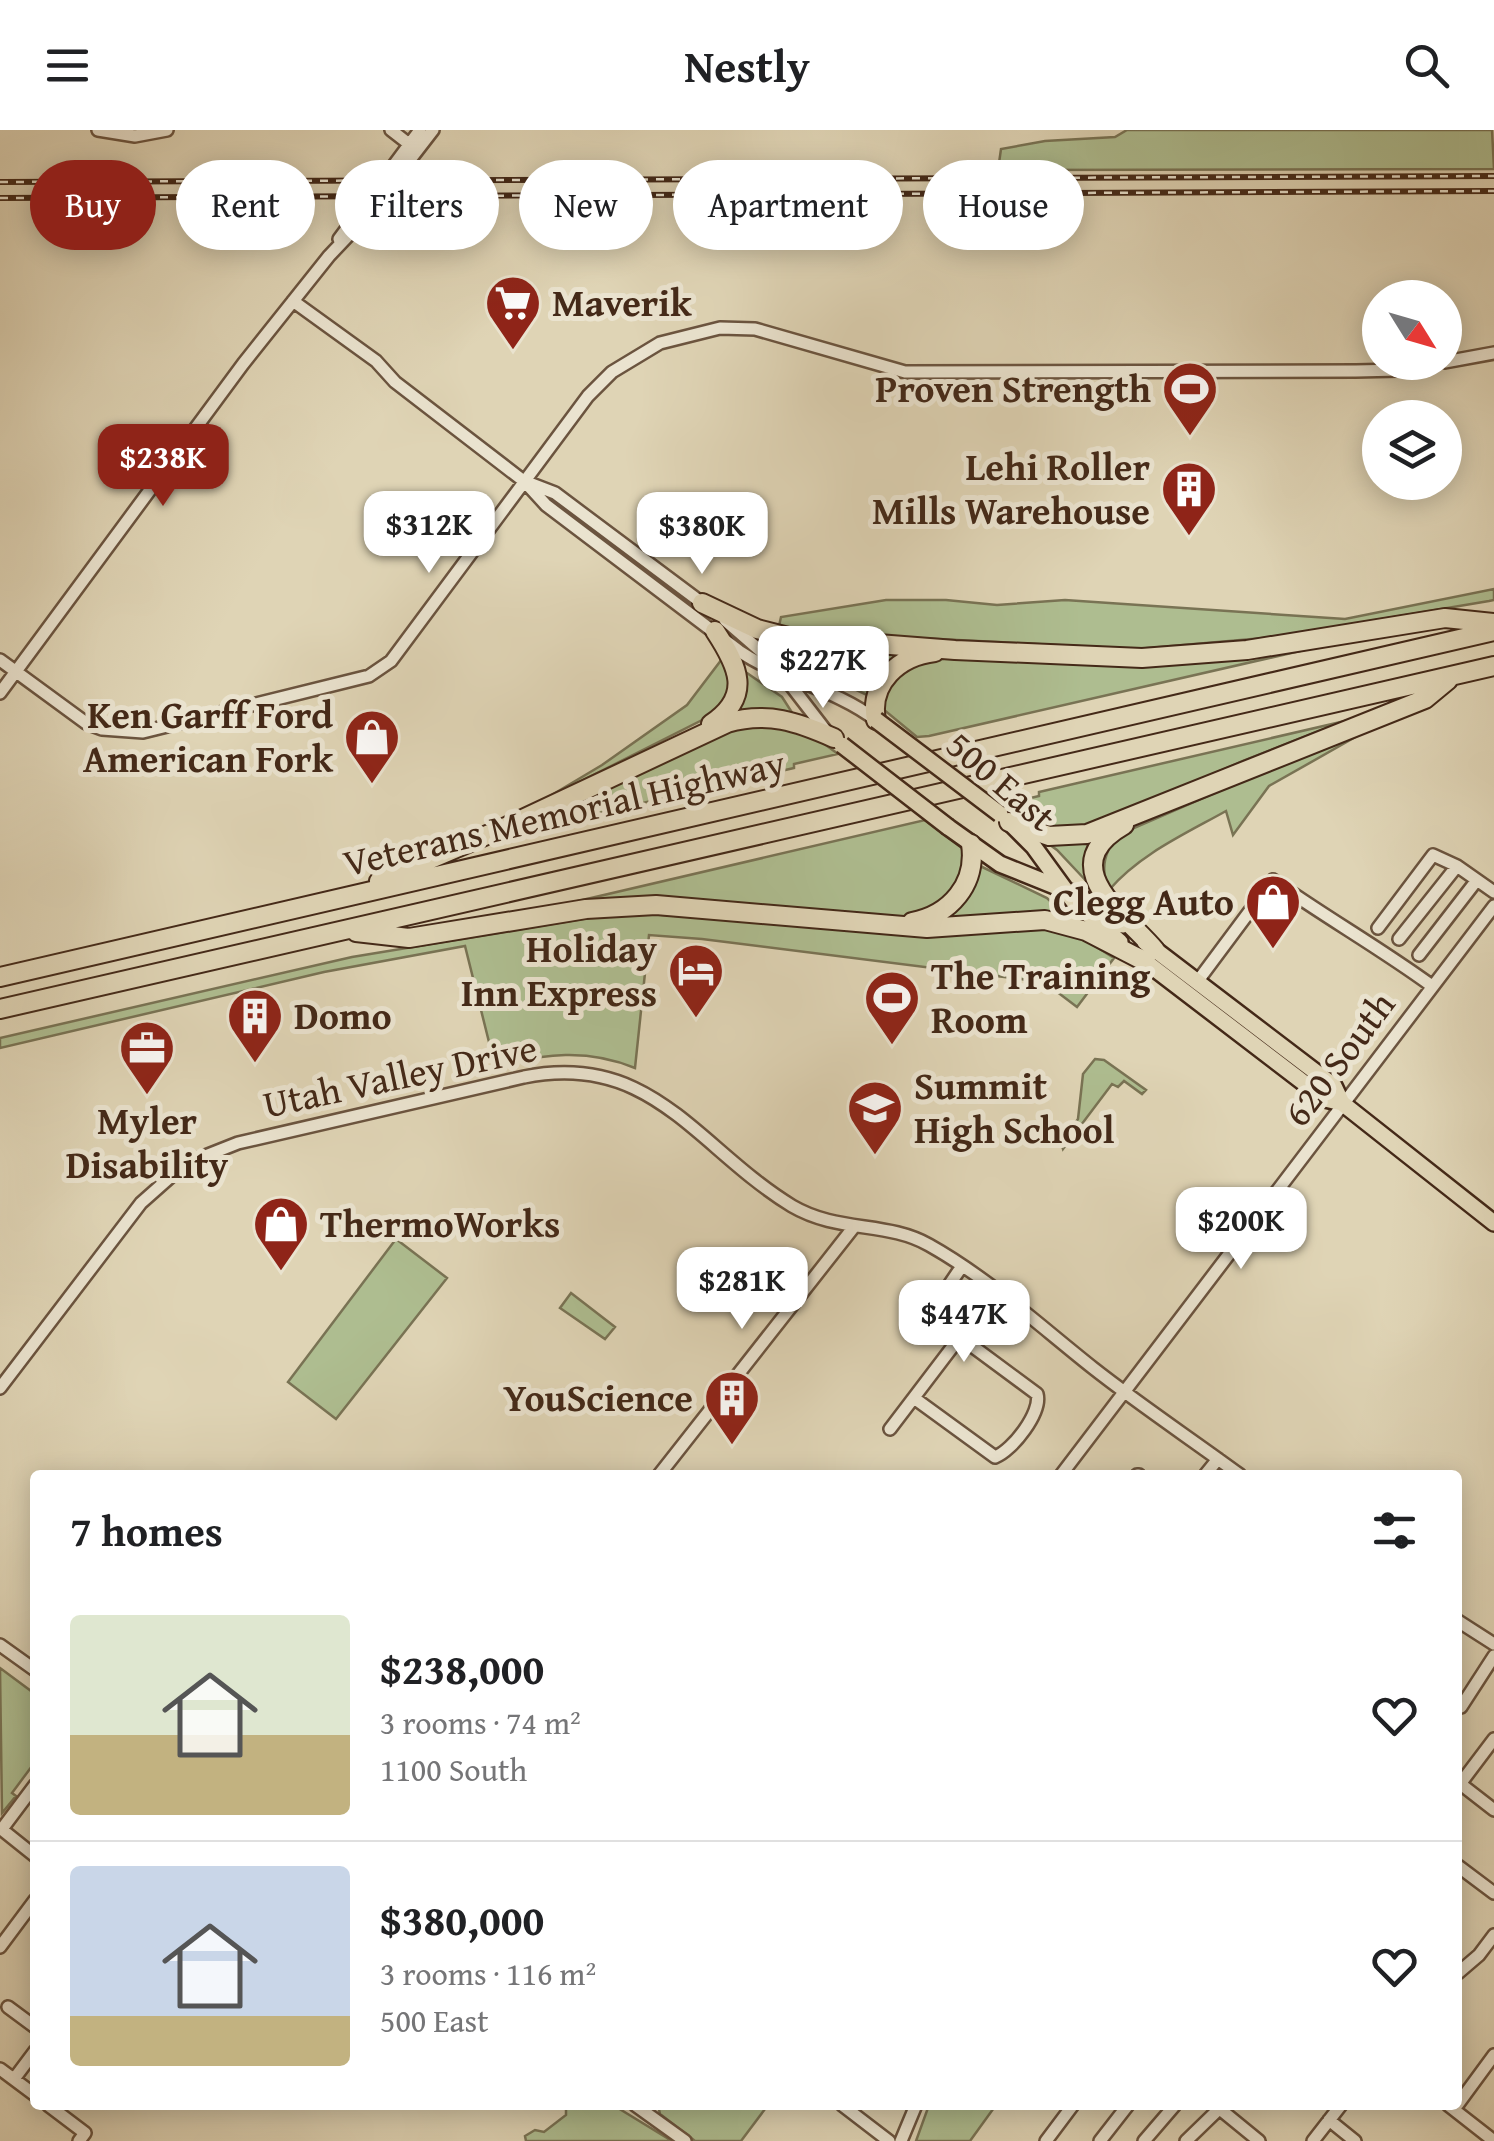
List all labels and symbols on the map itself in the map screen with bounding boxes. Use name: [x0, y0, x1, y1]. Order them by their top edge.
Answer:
supermarket icon: Maverik: [483, 273, 543, 352]
place label: Maverik: [552, 274, 692, 330]
north arrow: [1362, 280, 1462, 380]
sports icon: Proven Strength: [1160, 359, 1220, 438]
place label: Proven Strength: [875, 360, 1152, 416]
pin: $238K: [93, 424, 233, 509]
place label: Lehi Roller Mills Warehouse: [872, 438, 1151, 538]
building icon: Lehi Roller Mills Warehouse: [1159, 459, 1219, 538]
pin: $312K: [359, 491, 499, 576]
pin: $380K: [632, 492, 772, 577]
pin: $227K: [753, 626, 893, 711]
place label: Ken Garff Ford American Fork: [83, 686, 333, 786]
shop icon: Ken Garff Ford American Fork: [342, 707, 402, 786]
street label: 500 East: [935, 717, 1069, 844]
street label: Veterans Memorial Highway: [337, 734, 790, 890]
shop icon: Clegg Auto: [1243, 872, 1303, 951]
place label: Clegg Auto: [1053, 873, 1234, 929]
place label: Holiday Inn Express: [461, 920, 658, 1020]
hotel icon: Holiday Inn Express: [666, 941, 726, 1020]
place label: The Training Room: [931, 947, 1151, 1047]
sports icon: The Training Room: [862, 968, 922, 1047]
street label: 620 South: [1269, 979, 1408, 1138]
building icon: Domo: [225, 986, 285, 1065]
place label: Domo: [294, 987, 392, 1043]
office icon: Myler Disability: [117, 1018, 177, 1097]
street label: Utah Valley Drive: [258, 1019, 542, 1131]
place label: Summit High School: [914, 1057, 1115, 1157]
school or university icon: Summit High School: [845, 1078, 905, 1157]
place label: Myler Disability: [66, 1092, 229, 1192]
pin: $200K: [1171, 1187, 1311, 1272]
shop icon: ThermoWorks: [251, 1194, 311, 1273]
place label: ThermoWorks: [320, 1195, 560, 1251]
pin: $281K: [672, 1247, 812, 1332]
pin: $447K: [894, 1280, 1034, 1365]
building icon: YouScience: [702, 1368, 762, 1447]
place label: YouScience: [503, 1369, 693, 1425]

